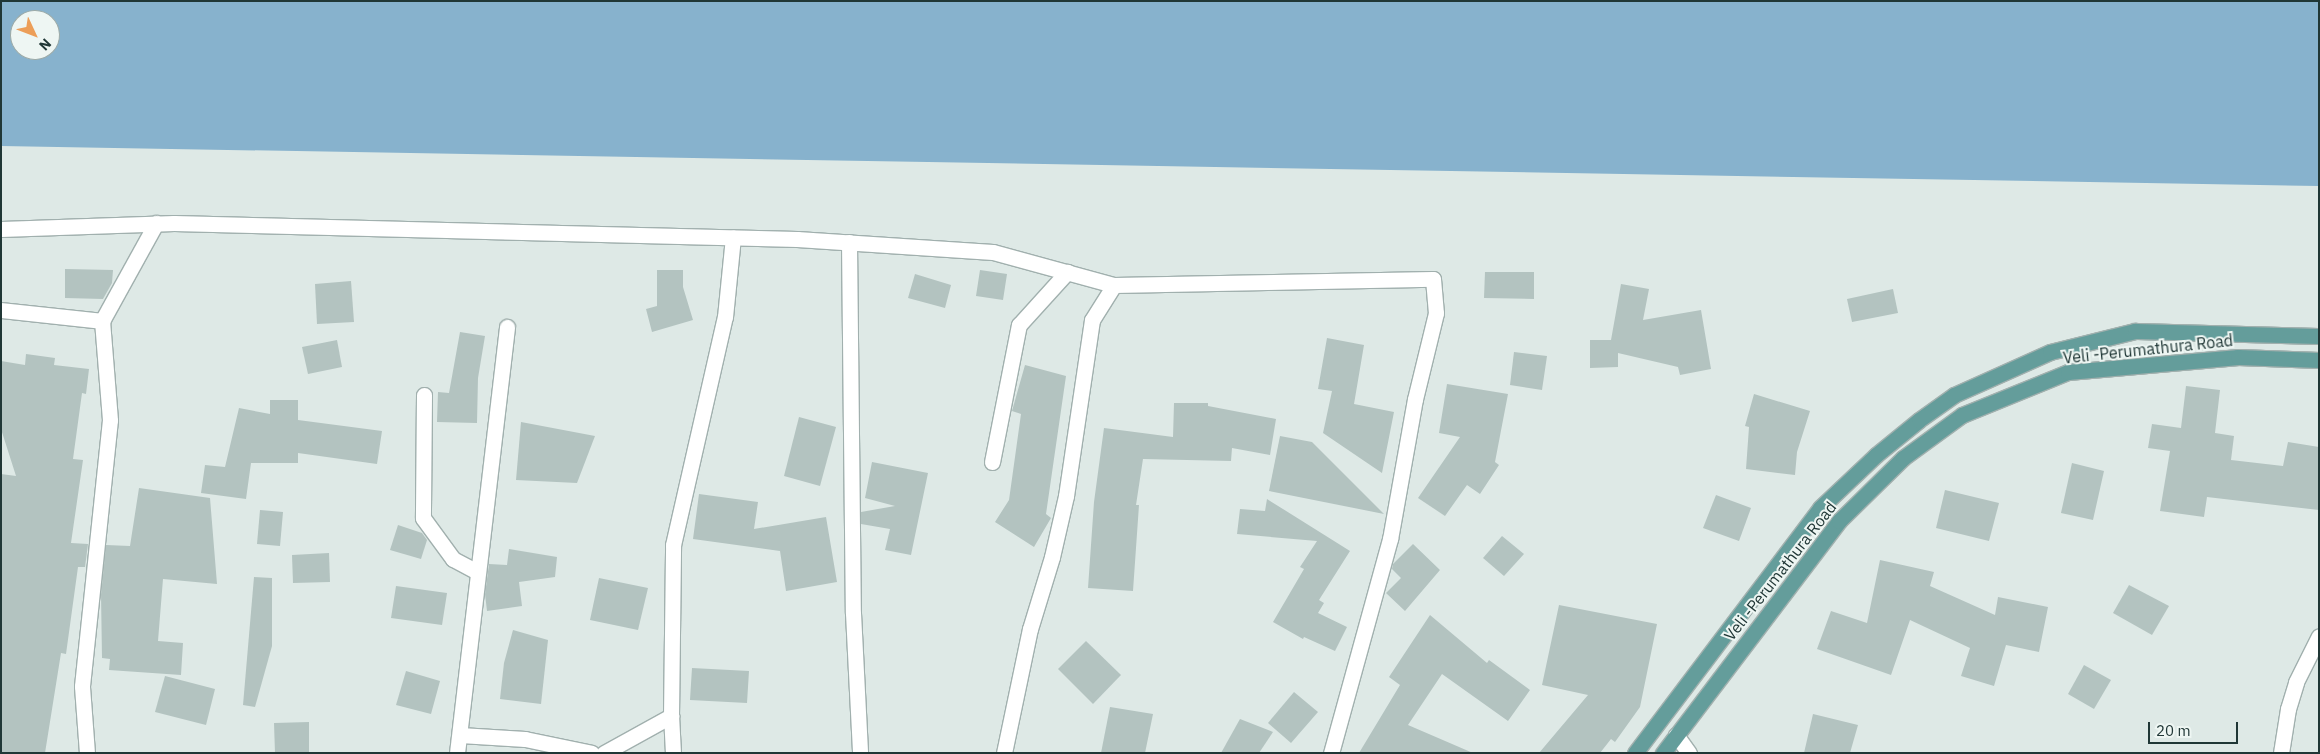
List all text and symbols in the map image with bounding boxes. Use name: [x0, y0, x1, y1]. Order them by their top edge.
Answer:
north arrow: [10, 10, 60, 60]
text: N: [35, 35, 55, 54]
street label: Veli -Perumathura Road: [2062, 331, 2234, 367]
street label: Veli -Perumathura Road: [1720, 498, 1840, 644]
scale bar: [2150, 712, 2240, 744]
text: 20 m: [2156, 721, 2191, 740]

